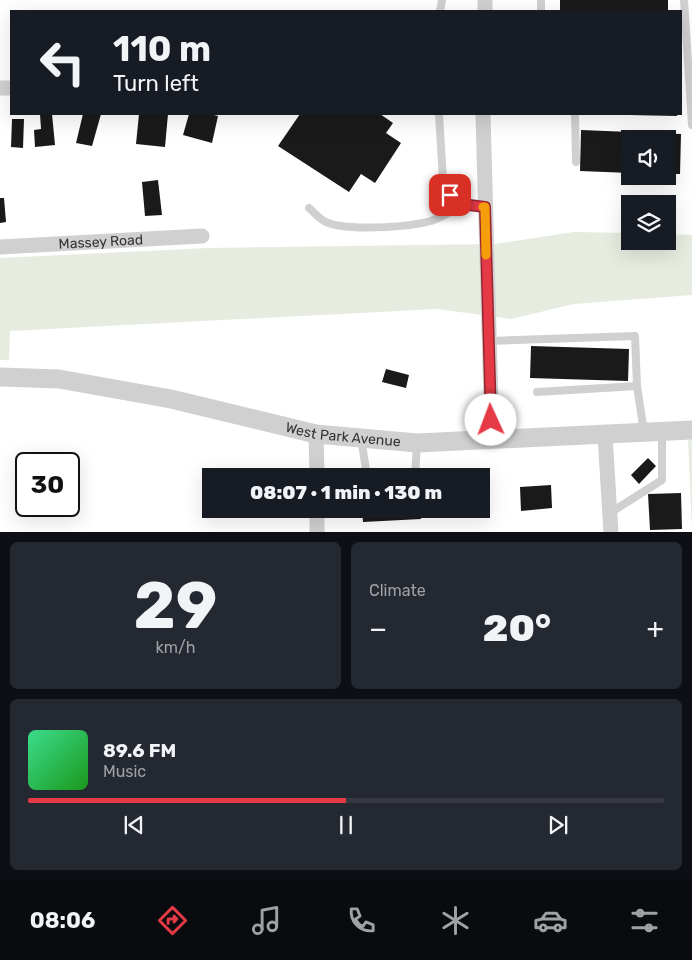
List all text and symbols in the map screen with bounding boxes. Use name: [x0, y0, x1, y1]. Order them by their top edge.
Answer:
text: 110 m: [113, 28, 211, 70]
icon: left: [30, 30, 95, 95]
text: Turn left: [113, 70, 199, 97]
map controls: [621, 130, 676, 250]
button: sound: [621, 130, 676, 185]
pin: [429, 174, 471, 216]
icon: arrive: [436, 181, 464, 209]
button: layers: [621, 195, 676, 250]
street label: Massey Road: [58, 231, 144, 253]
position arrow: [464, 393, 516, 445]
street label: West Park Avenue: [284, 419, 402, 451]
speed limit sign: 30: [15, 452, 80, 517]
text: 08:07 · 1 min · 130 m: [250, 481, 442, 504]
text: 29: [134, 567, 217, 644]
text: Climate: [369, 581, 426, 600]
text: 20°: [483, 605, 551, 651]
text: −: [369, 612, 387, 645]
text: +: [647, 612, 664, 645]
text: km/h: [156, 638, 195, 657]
text: 89.6 FM: [103, 739, 176, 762]
text: Music: [103, 762, 146, 781]
icon: previous: [120, 811, 148, 839]
icon: pause: [332, 811, 360, 839]
icon: next: [544, 811, 572, 839]
icon: directions: [155, 903, 190, 938]
icon: music: [249, 903, 284, 938]
icon: phone: [344, 903, 379, 938]
icon: climate: [438, 903, 473, 938]
icon: car: [533, 903, 568, 938]
icon: filters: [627, 903, 662, 938]
text: 08:06: [30, 907, 95, 934]

